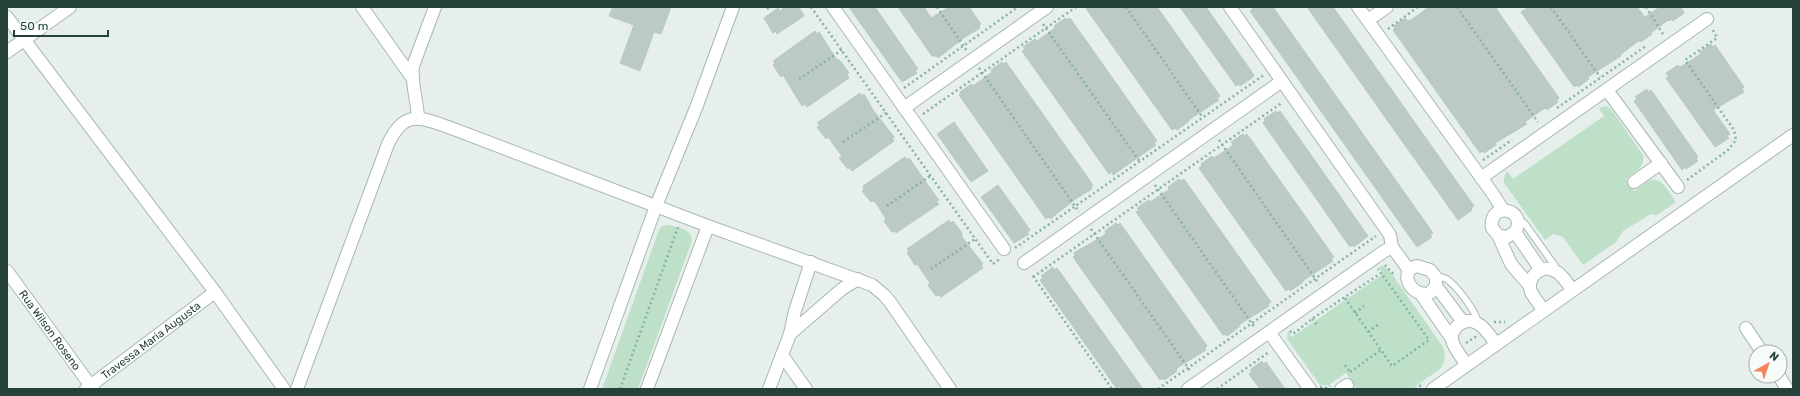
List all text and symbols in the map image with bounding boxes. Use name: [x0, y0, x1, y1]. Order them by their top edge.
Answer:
scale bar: [14, 12, 108, 38]
text: 50 m: [20, 19, 48, 33]
street label: Rua Wilson Roseno: [16, 287, 84, 373]
street label: Travessa Maria Augusta: [99, 299, 203, 382]
north arrow: [1748, 344, 1788, 384]
text: N: [1767, 349, 1781, 364]

